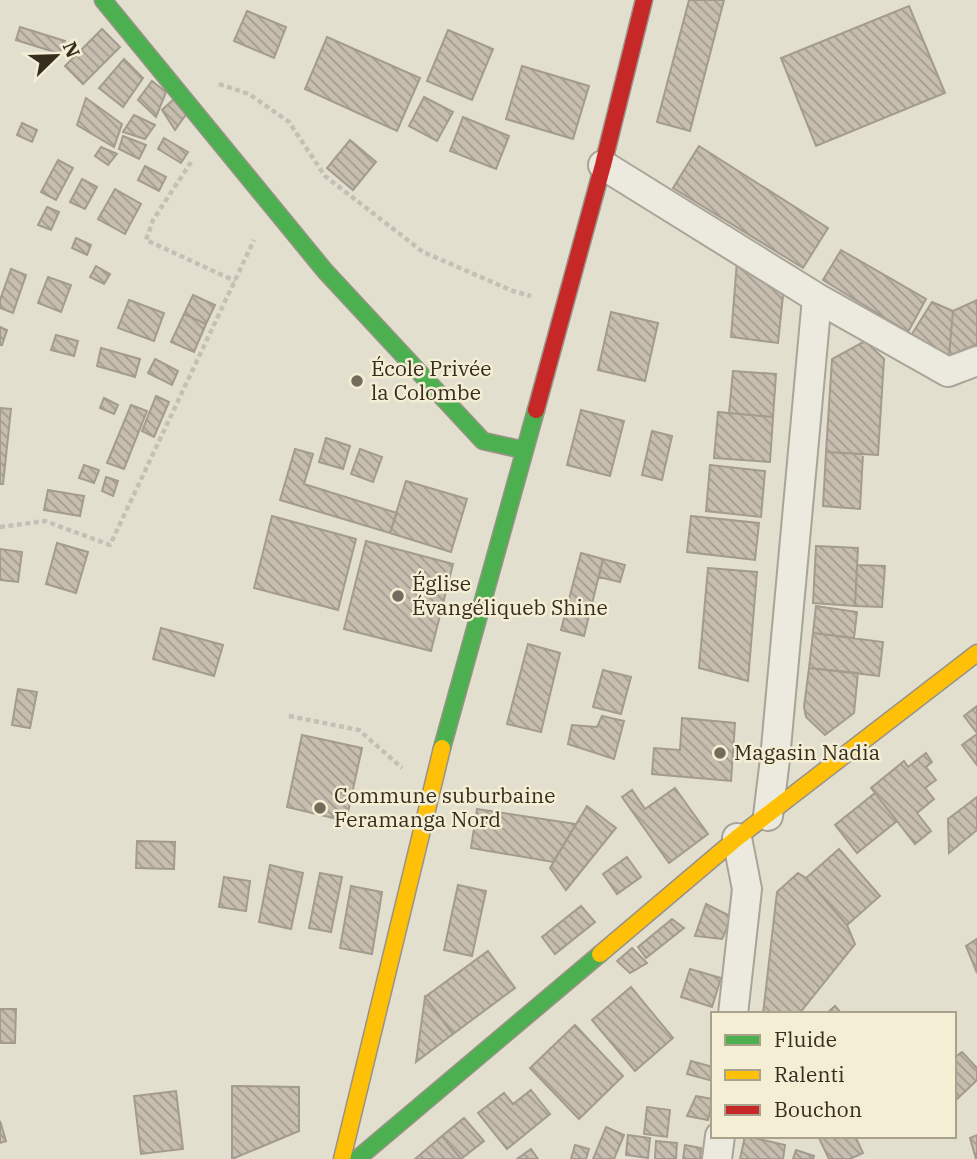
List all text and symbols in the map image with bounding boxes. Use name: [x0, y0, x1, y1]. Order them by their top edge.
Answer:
north arrow: [21, 21, 91, 91]
text: N: [58, 38, 86, 61]
place label: École Privée la Colombe: [371, 354, 492, 406]
marker: École Privée la Colombe: [349, 373, 365, 389]
place label: Église Évangéliqueb Shine: [412, 569, 608, 621]
marker: Église Évangéliqueb Shine: [390, 588, 406, 604]
place label: Magasin Nadia: [734, 738, 880, 766]
marker: Magasin Nadia: [712, 745, 728, 761]
place label: Commune suburbaine Feramanga Nord: [334, 781, 555, 833]
marker: Commune suburbaine Feramanga Nord: [312, 800, 328, 816]
legend: [711, 1012, 956, 1138]
text: Fluide: [774, 1025, 837, 1053]
text: Ralenti: [774, 1060, 845, 1088]
text: Bouchon: [774, 1095, 862, 1123]

